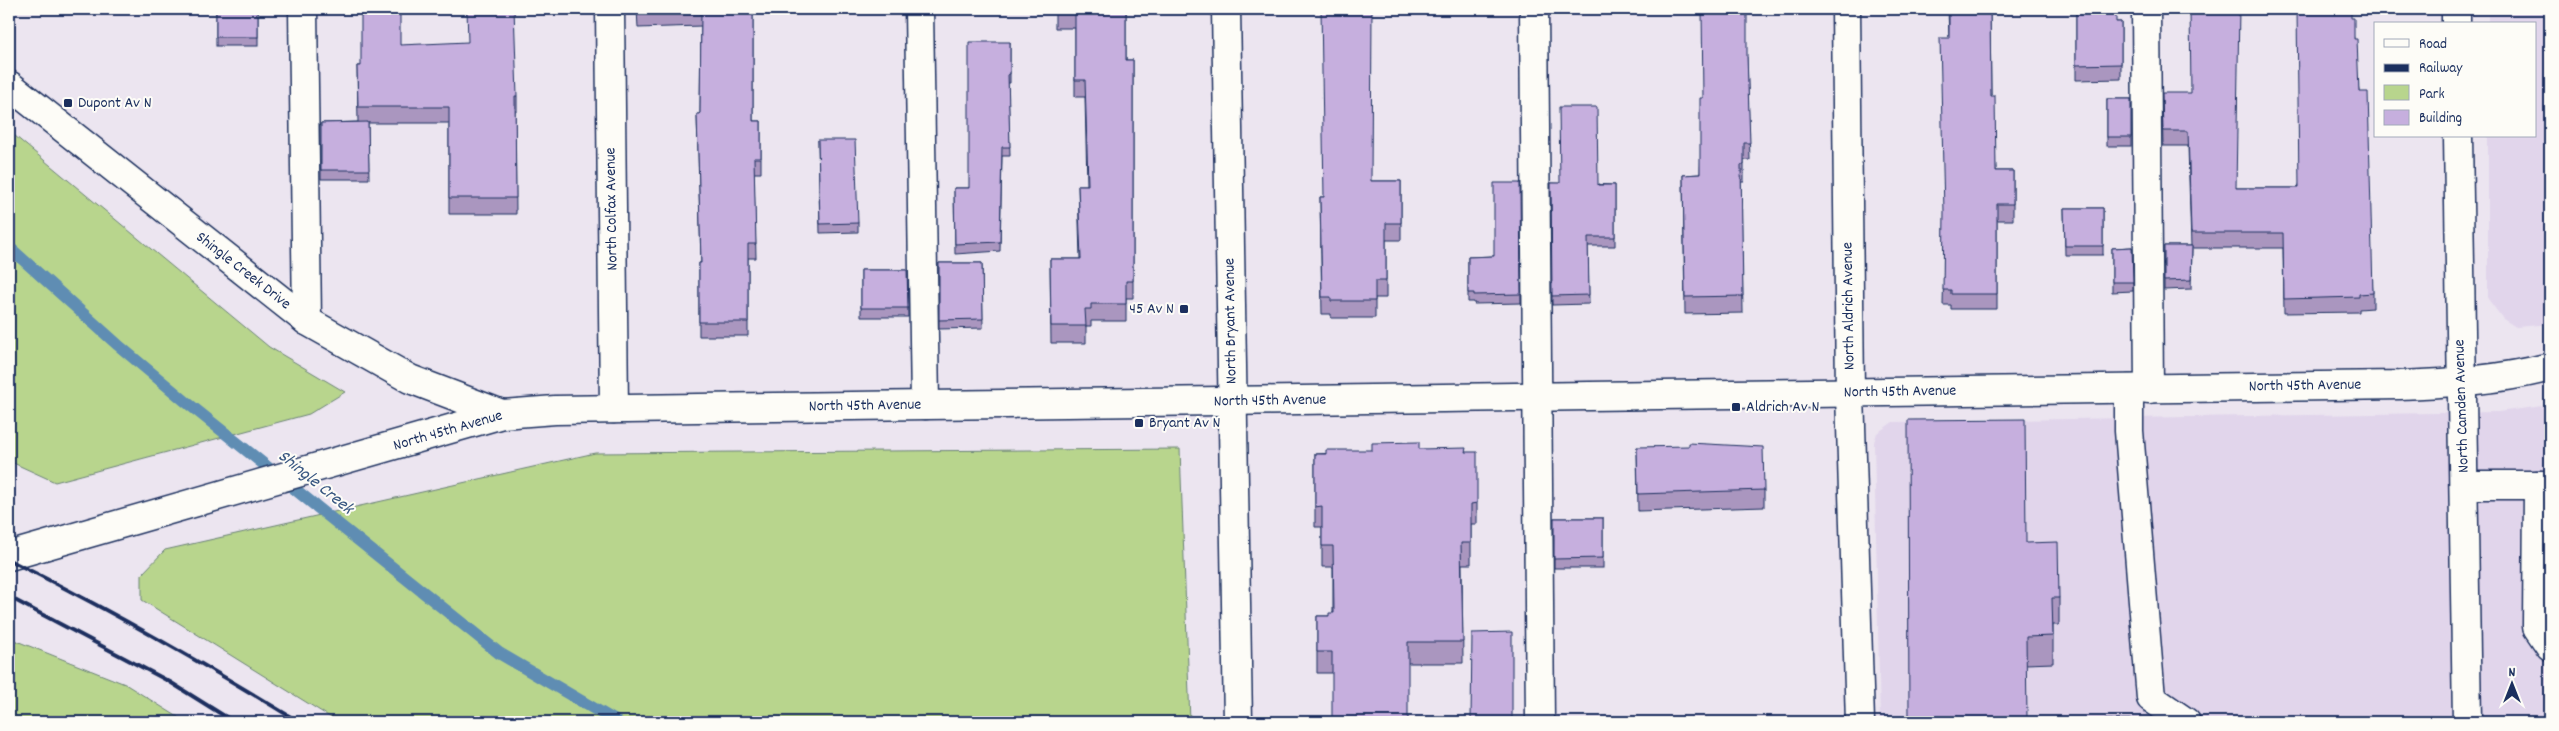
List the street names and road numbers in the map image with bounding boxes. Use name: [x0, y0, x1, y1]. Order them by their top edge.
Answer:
street label: North Colfax Avenue: [599, 147, 625, 271]
street label: Shingle Creek Drive: [191, 226, 295, 316]
street label: North Aldrich Avenue: [1836, 242, 1862, 370]
street label: North Bryant Avenue: [1218, 258, 1244, 384]
street label: North Camden Avenue: [2448, 339, 2476, 473]
street label: North 45th Avenue: [2249, 374, 2361, 398]
street label: North 45th Avenue: [1844, 380, 1956, 404]
street label: North 45th Avenue: [1214, 389, 1326, 413]
street label: North 45th Avenue: [809, 394, 921, 418]
street label: North 45th Avenue: [391, 404, 505, 458]

